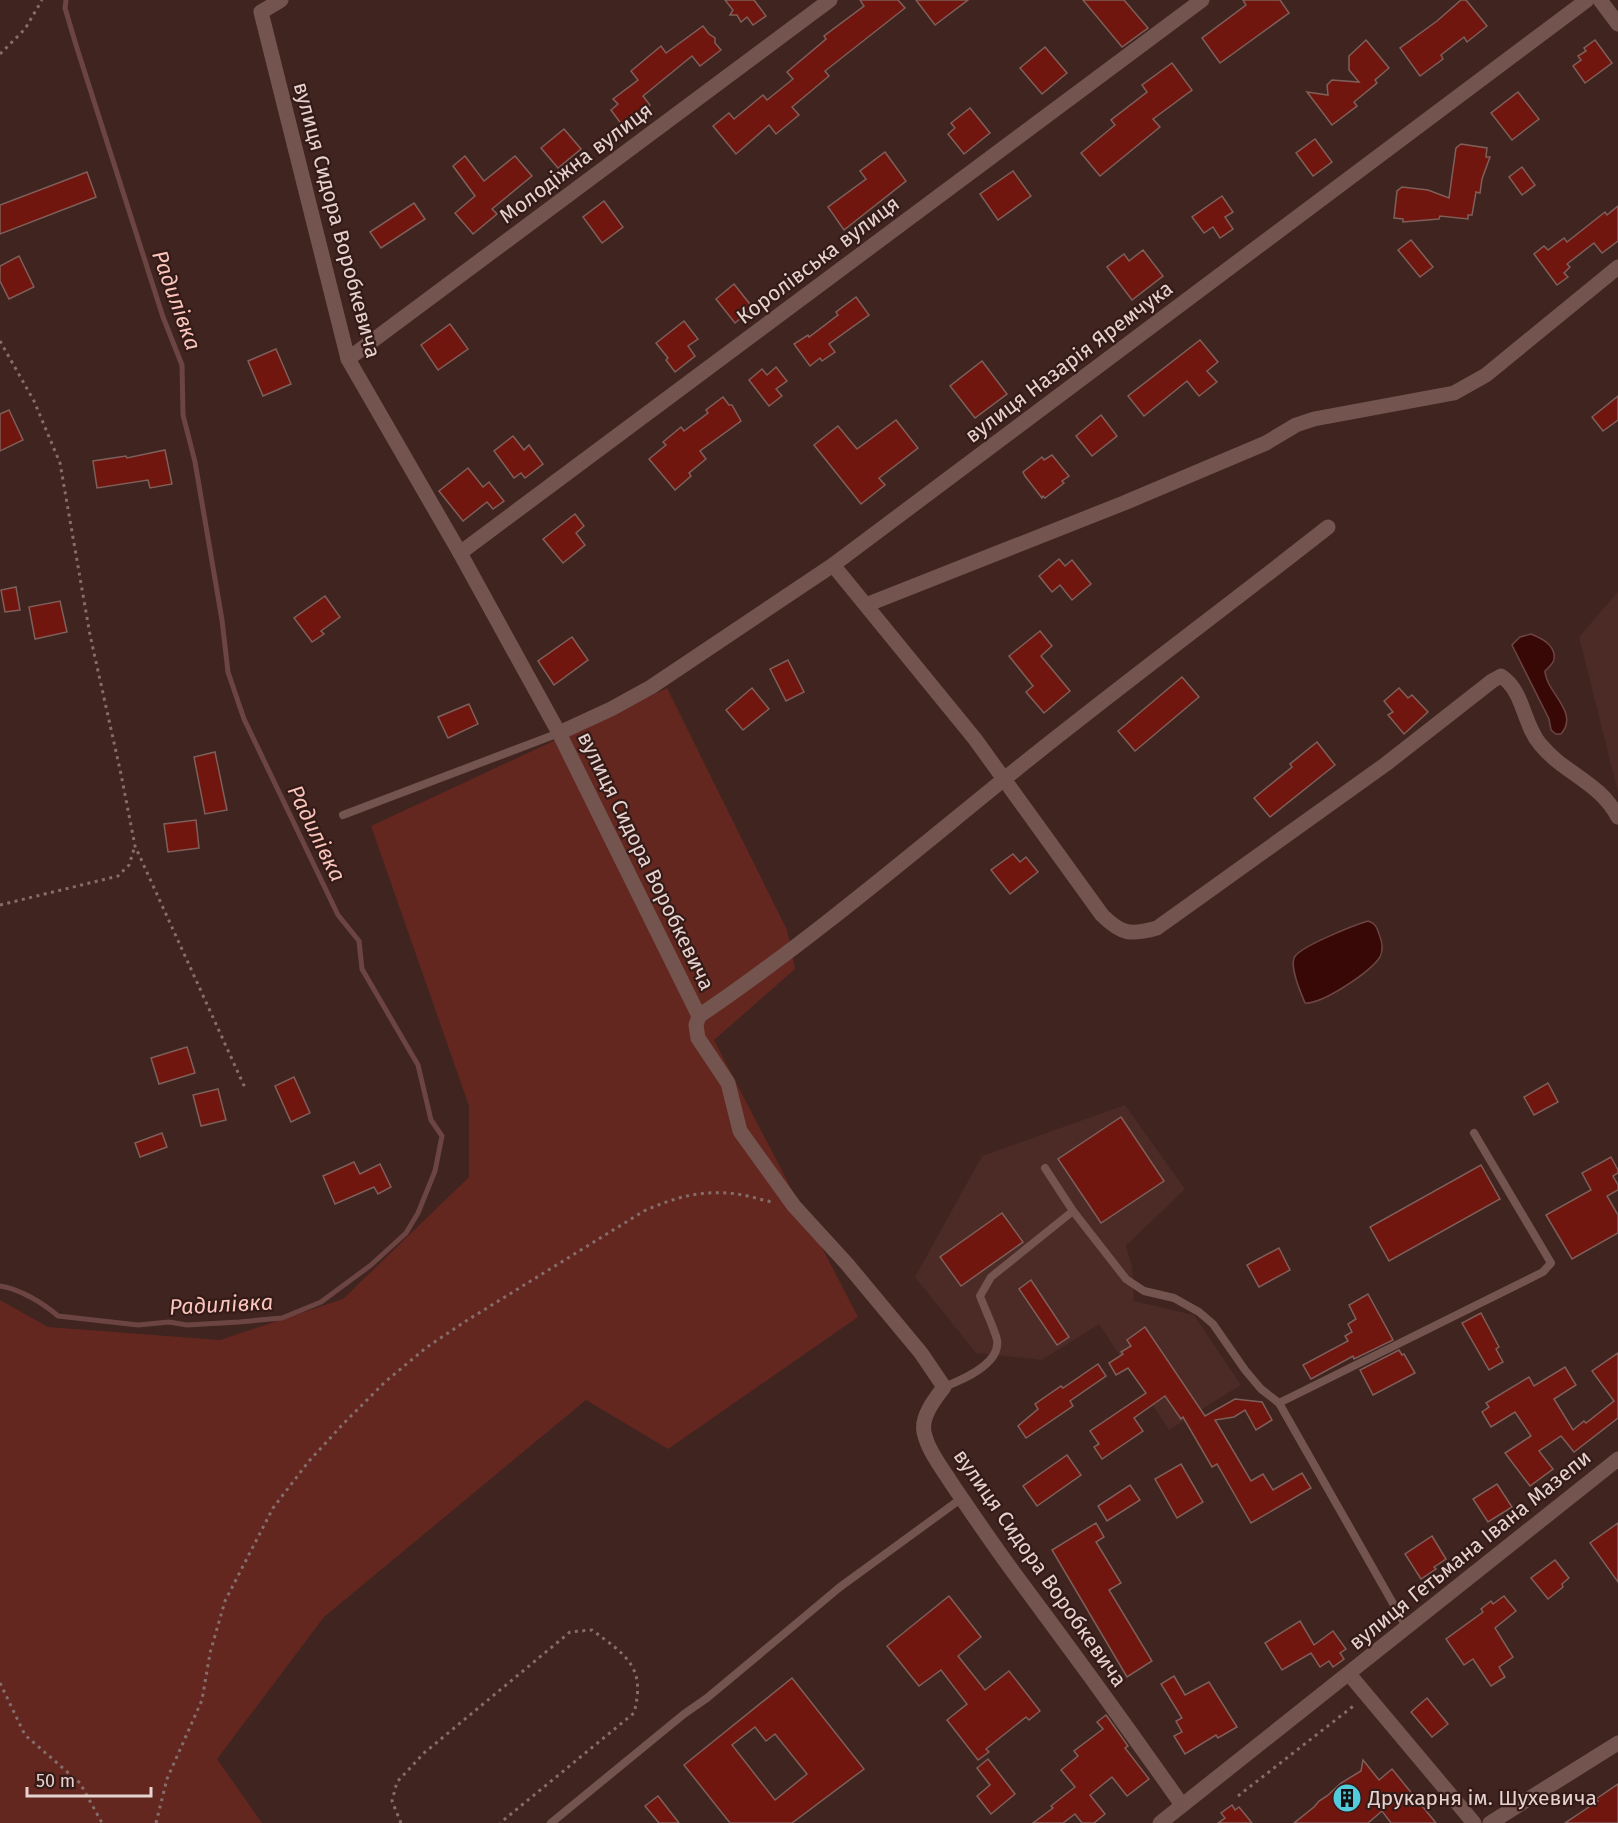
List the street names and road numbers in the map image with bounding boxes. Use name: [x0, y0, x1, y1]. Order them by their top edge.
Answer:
street label: вулиця Сидора Воробкевича: [288, 79, 386, 361]
street label: Молодіжна вулиця: [494, 97, 658, 229]
street label: Королівська вулиця: [731, 190, 905, 330]
street label: вулиця Назарія Яремчука: [960, 275, 1178, 449]
street label: вулиця Сидора Воробкевича: [572, 727, 720, 995]
street label: вулиця Сидора Воробкевича: [948, 1444, 1132, 1692]
street label: вулиця Гетьмана Івана Мазепи: [1344, 1444, 1596, 1656]

